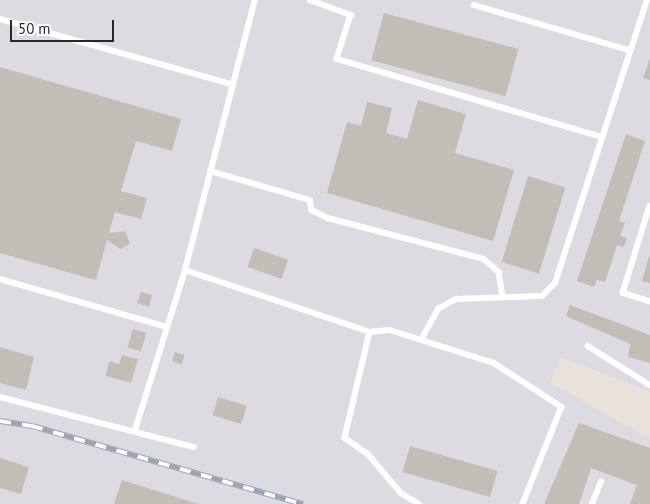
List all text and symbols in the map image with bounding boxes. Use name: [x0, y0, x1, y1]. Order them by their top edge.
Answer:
scale bar: [12, 10, 116, 42]
text: 50 m: [18, 19, 51, 38]

